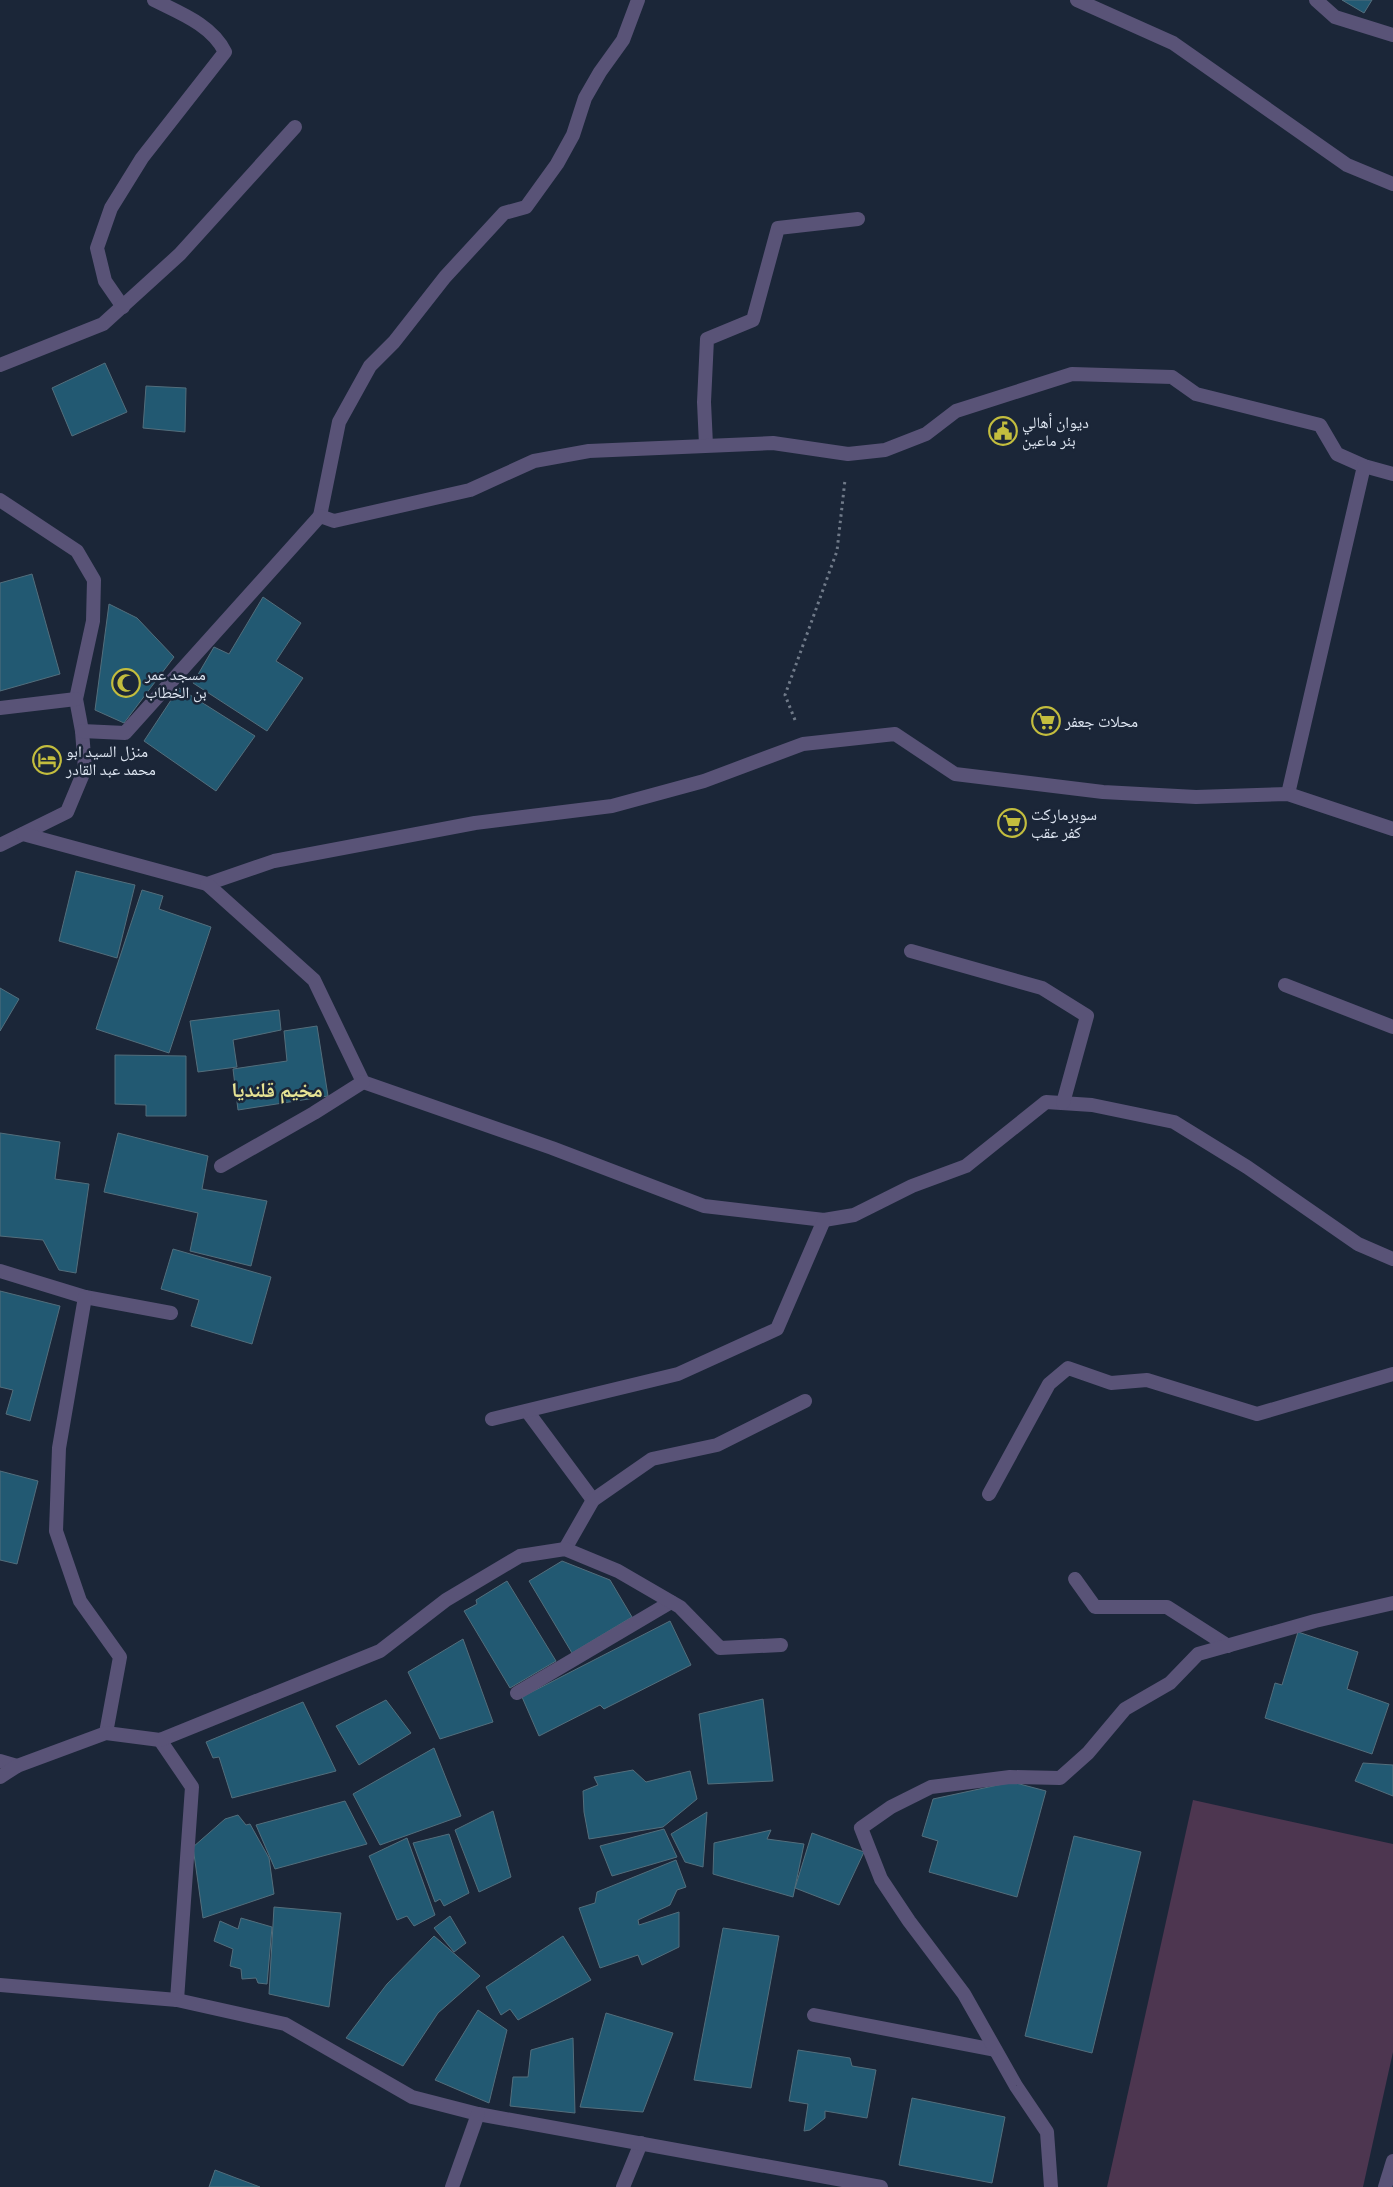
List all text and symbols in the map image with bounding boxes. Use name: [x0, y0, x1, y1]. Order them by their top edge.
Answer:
place label: ديوان أهالي بئر ماعين: [1022, 413, 1089, 451]
public building icon: ديوان أهالي بئر ماعين: [988, 416, 1018, 446]
place label: مسجد عمر بن الخطاب: [144, 665, 207, 703]
mosque icon: مسجد عمر بن الخطاب: [111, 668, 141, 698]
supermarket icon: محلات جعفر: [1031, 706, 1061, 736]
place label: محلات جعفر: [1064, 712, 1138, 731]
place label: منزل السيد ابو محمد عبد القادر: [65, 742, 156, 779]
hotel icon: منزل السيد ابو محمد عبد القادر: [32, 745, 62, 775]
place label: سوبرماركت كفر عقب: [1031, 805, 1097, 842]
supermarket icon: سوبرماركت كفر عقب: [997, 808, 1027, 838]
district label: مخيم قلنديا: [231, 1077, 323, 1104]

